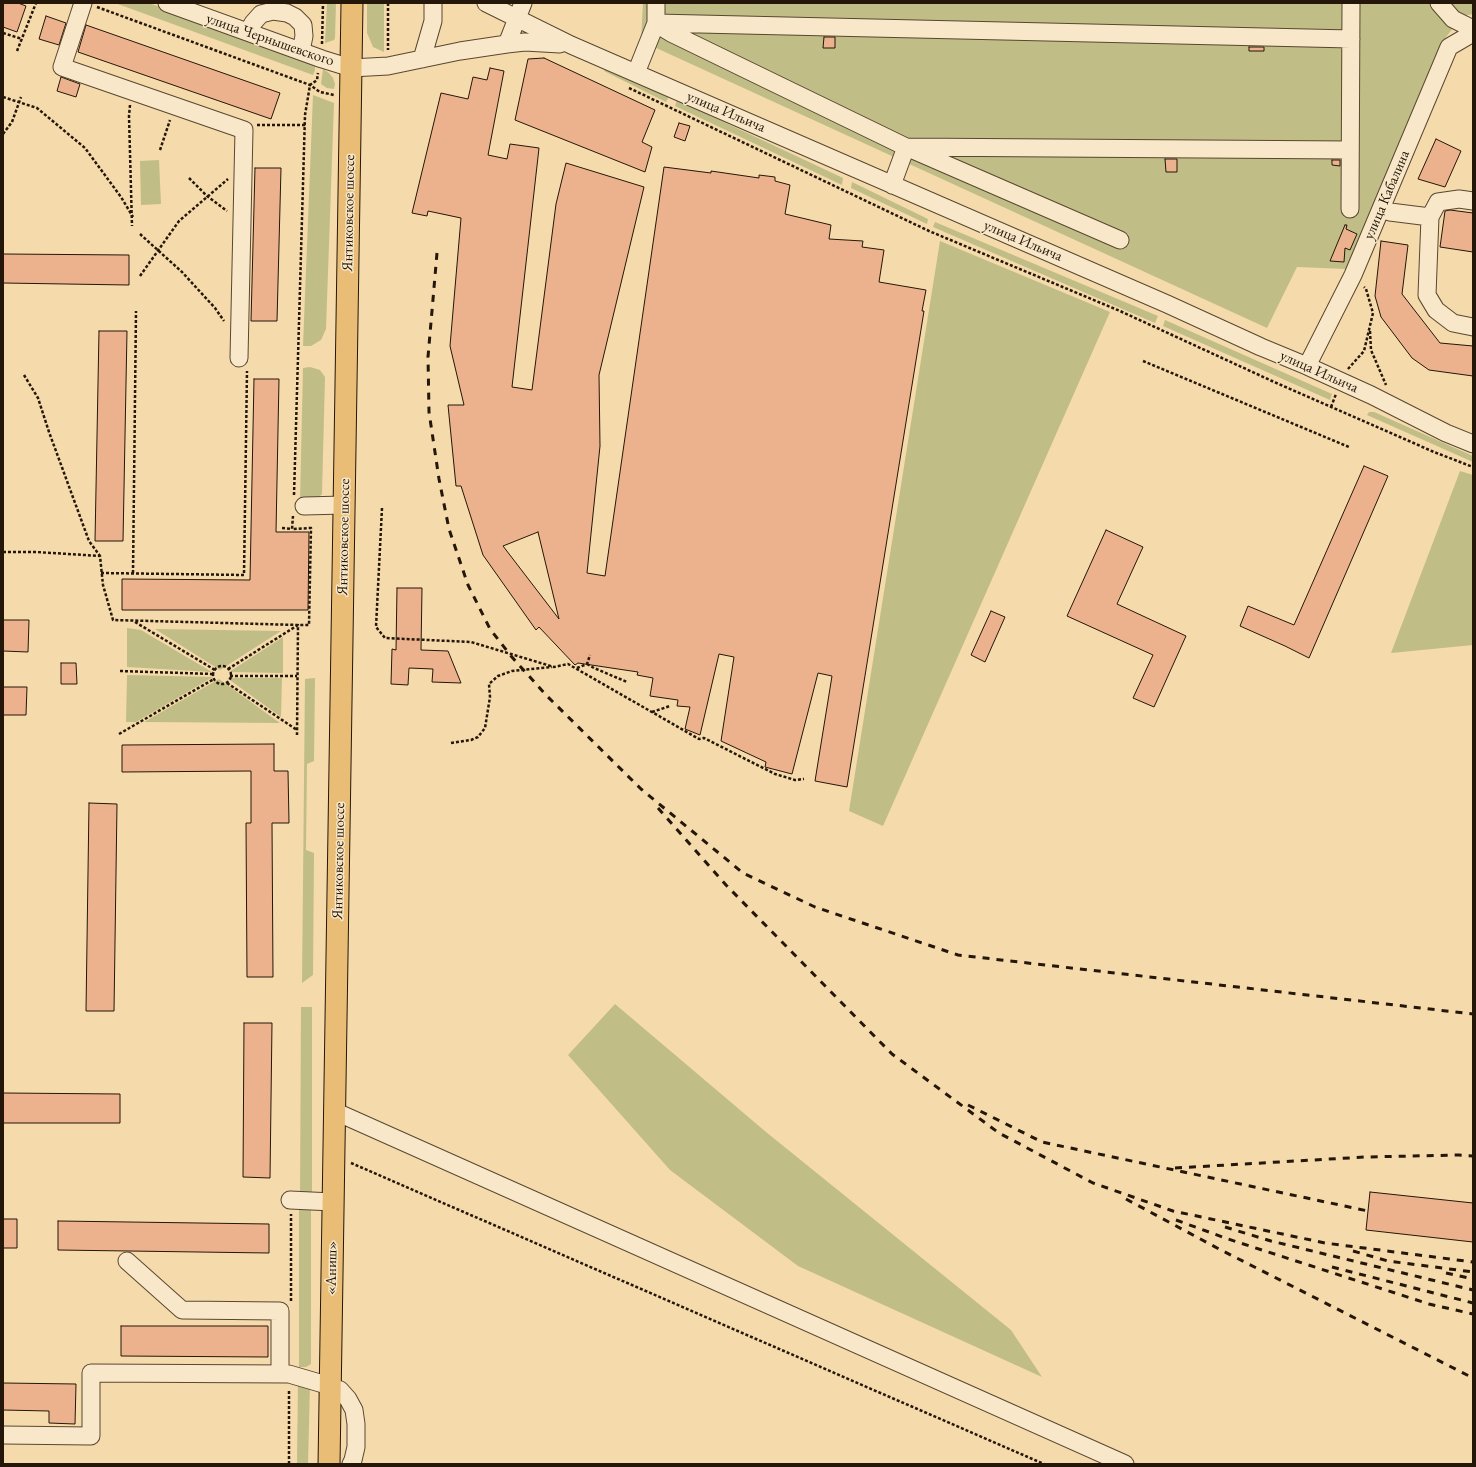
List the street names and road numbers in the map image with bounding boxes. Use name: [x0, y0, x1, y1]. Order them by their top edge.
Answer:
street label: улица Чернышевского: [204, 10, 336, 70]
street label: улица Ильича: [684, 87, 768, 137]
street label: улица Кабалина: [1360, 148, 1414, 242]
street label: Янтиковское шоссе: [339, 154, 359, 272]
street label: улица Ильича: [981, 216, 1065, 266]
street label: улица Ильича: [1277, 347, 1361, 397]
street label: Янтиковское шоссе: [334, 478, 354, 596]
street label: Янтиковское шоссе: [329, 802, 349, 920]
street label: «Аниш»: [323, 1241, 341, 1295]

